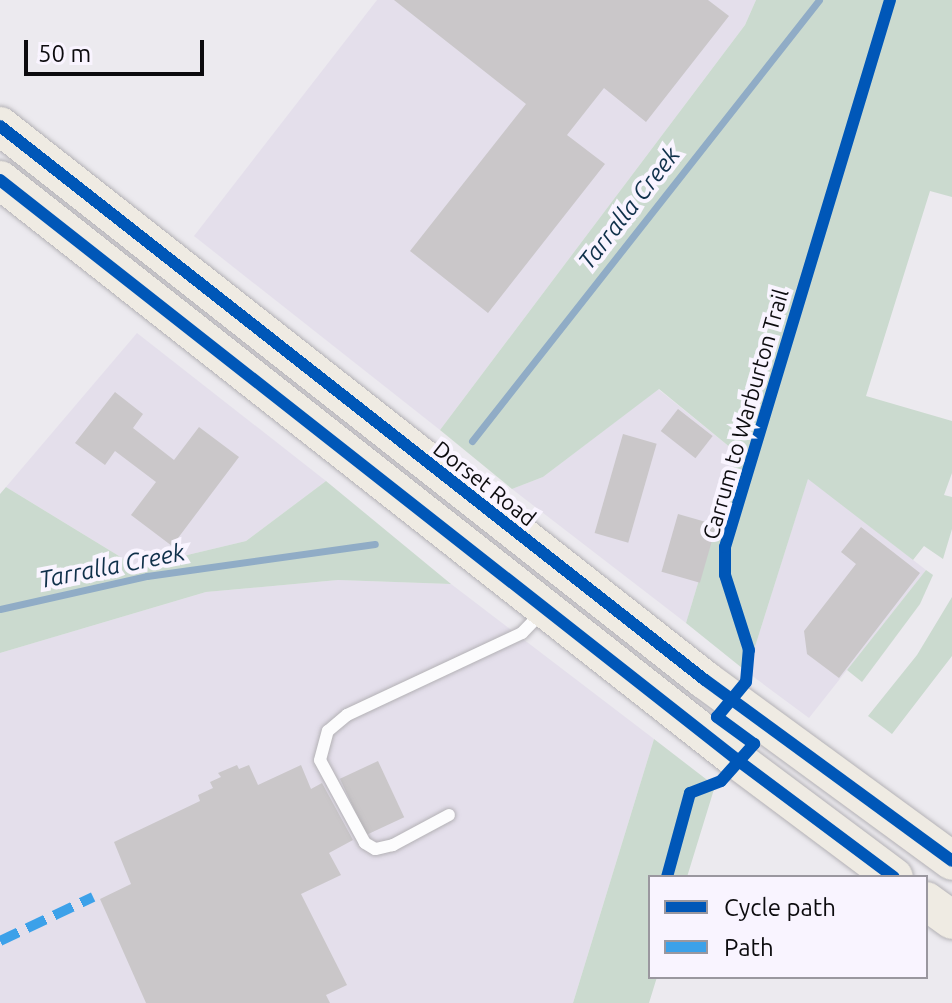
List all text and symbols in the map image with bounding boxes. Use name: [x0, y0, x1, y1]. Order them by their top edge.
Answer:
scale bar: [28, 24, 208, 74]
text: 50 m: [38, 40, 91, 67]
water label: Tarralla Creek: [572, 141, 686, 275]
street label: Carrum to Warburton Trail: [697, 286, 793, 542]
street label: Dorset Road: [428, 435, 542, 531]
water label: Tarralla Creek: [37, 538, 187, 594]
legend: [648, 875, 928, 979]
text: Cycle path: [724, 894, 836, 921]
text: Path: [724, 934, 774, 961]

